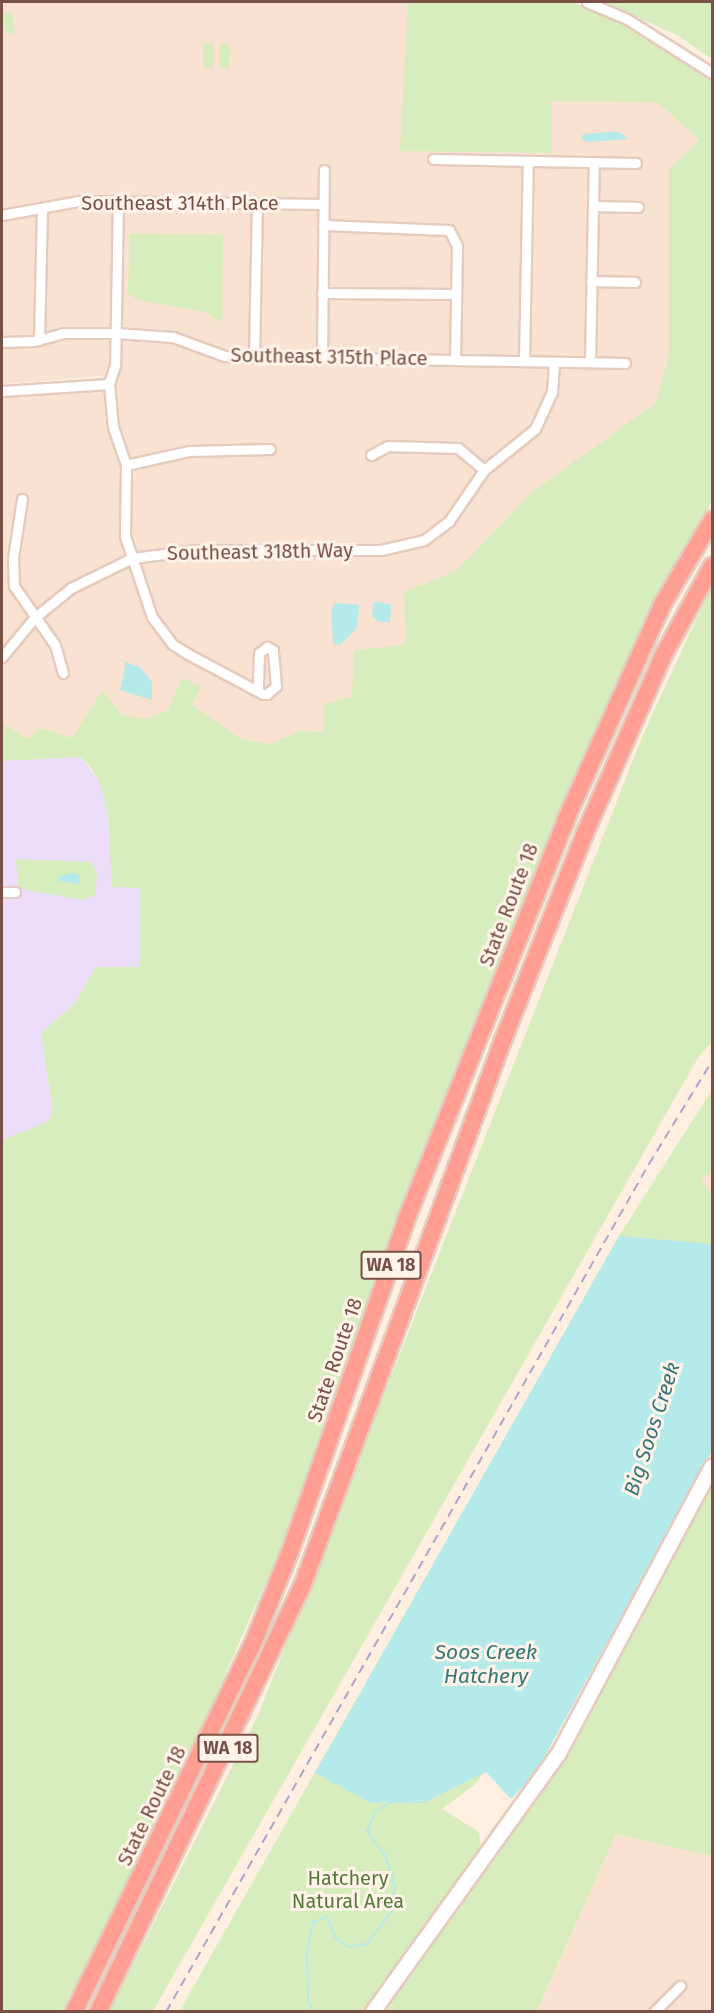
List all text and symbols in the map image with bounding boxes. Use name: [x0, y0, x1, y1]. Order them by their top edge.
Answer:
street label: Southeast 314th Place: [81, 191, 279, 215]
street label: Southeast 315th Place: [230, 343, 428, 371]
street label: Southeast 318th Way: [167, 538, 353, 566]
street label: State Route 18: [475, 840, 543, 970]
road number: WA 18: [360, 1250, 422, 1280]
street label: State Route 18: [303, 1295, 367, 1425]
water label: Big Soos Creek: [619, 1359, 685, 1499]
water label: Soos Creek Hatchery: [435, 1639, 537, 1689]
road number: WA 18: [196, 1733, 260, 1763]
street label: State Route 18: [113, 1742, 191, 1870]
park label: Hatchery Natural Area: [292, 1866, 404, 1913]

